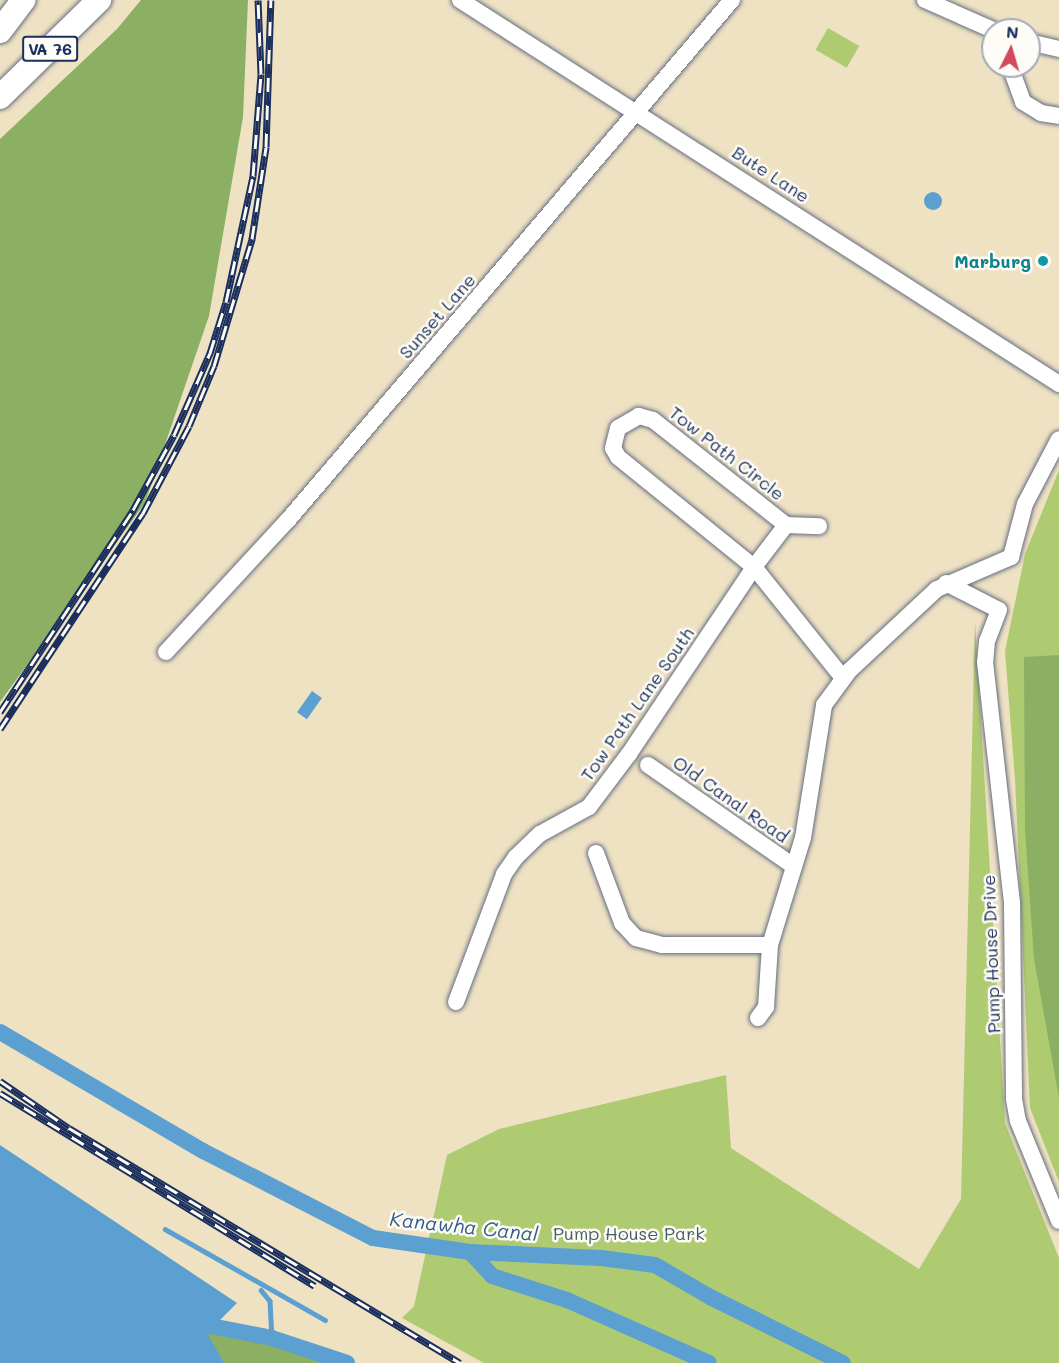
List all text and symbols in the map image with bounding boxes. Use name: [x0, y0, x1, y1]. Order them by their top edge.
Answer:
north arrow: [981, 18, 1041, 78]
text: N: [1005, 21, 1019, 43]
road number: VA 76: [22, 36, 78, 62]
street label: Bute Lane: [728, 141, 814, 207]
place label: Marburg: [954, 250, 1031, 272]
marker: Marburg: [1036, 254, 1050, 268]
street label: Sunset Lane: [394, 269, 480, 363]
street label: Tow Path Circle: [665, 401, 789, 505]
street label: Tow Path Lane South: [576, 623, 698, 785]
street label: Old Canal Road: [669, 751, 793, 847]
street label: Pump House Drive: [977, 874, 1005, 1034]
water label: Kanawha Canal: [389, 1206, 539, 1246]
park label: Pump House Park: [553, 1222, 705, 1244]

